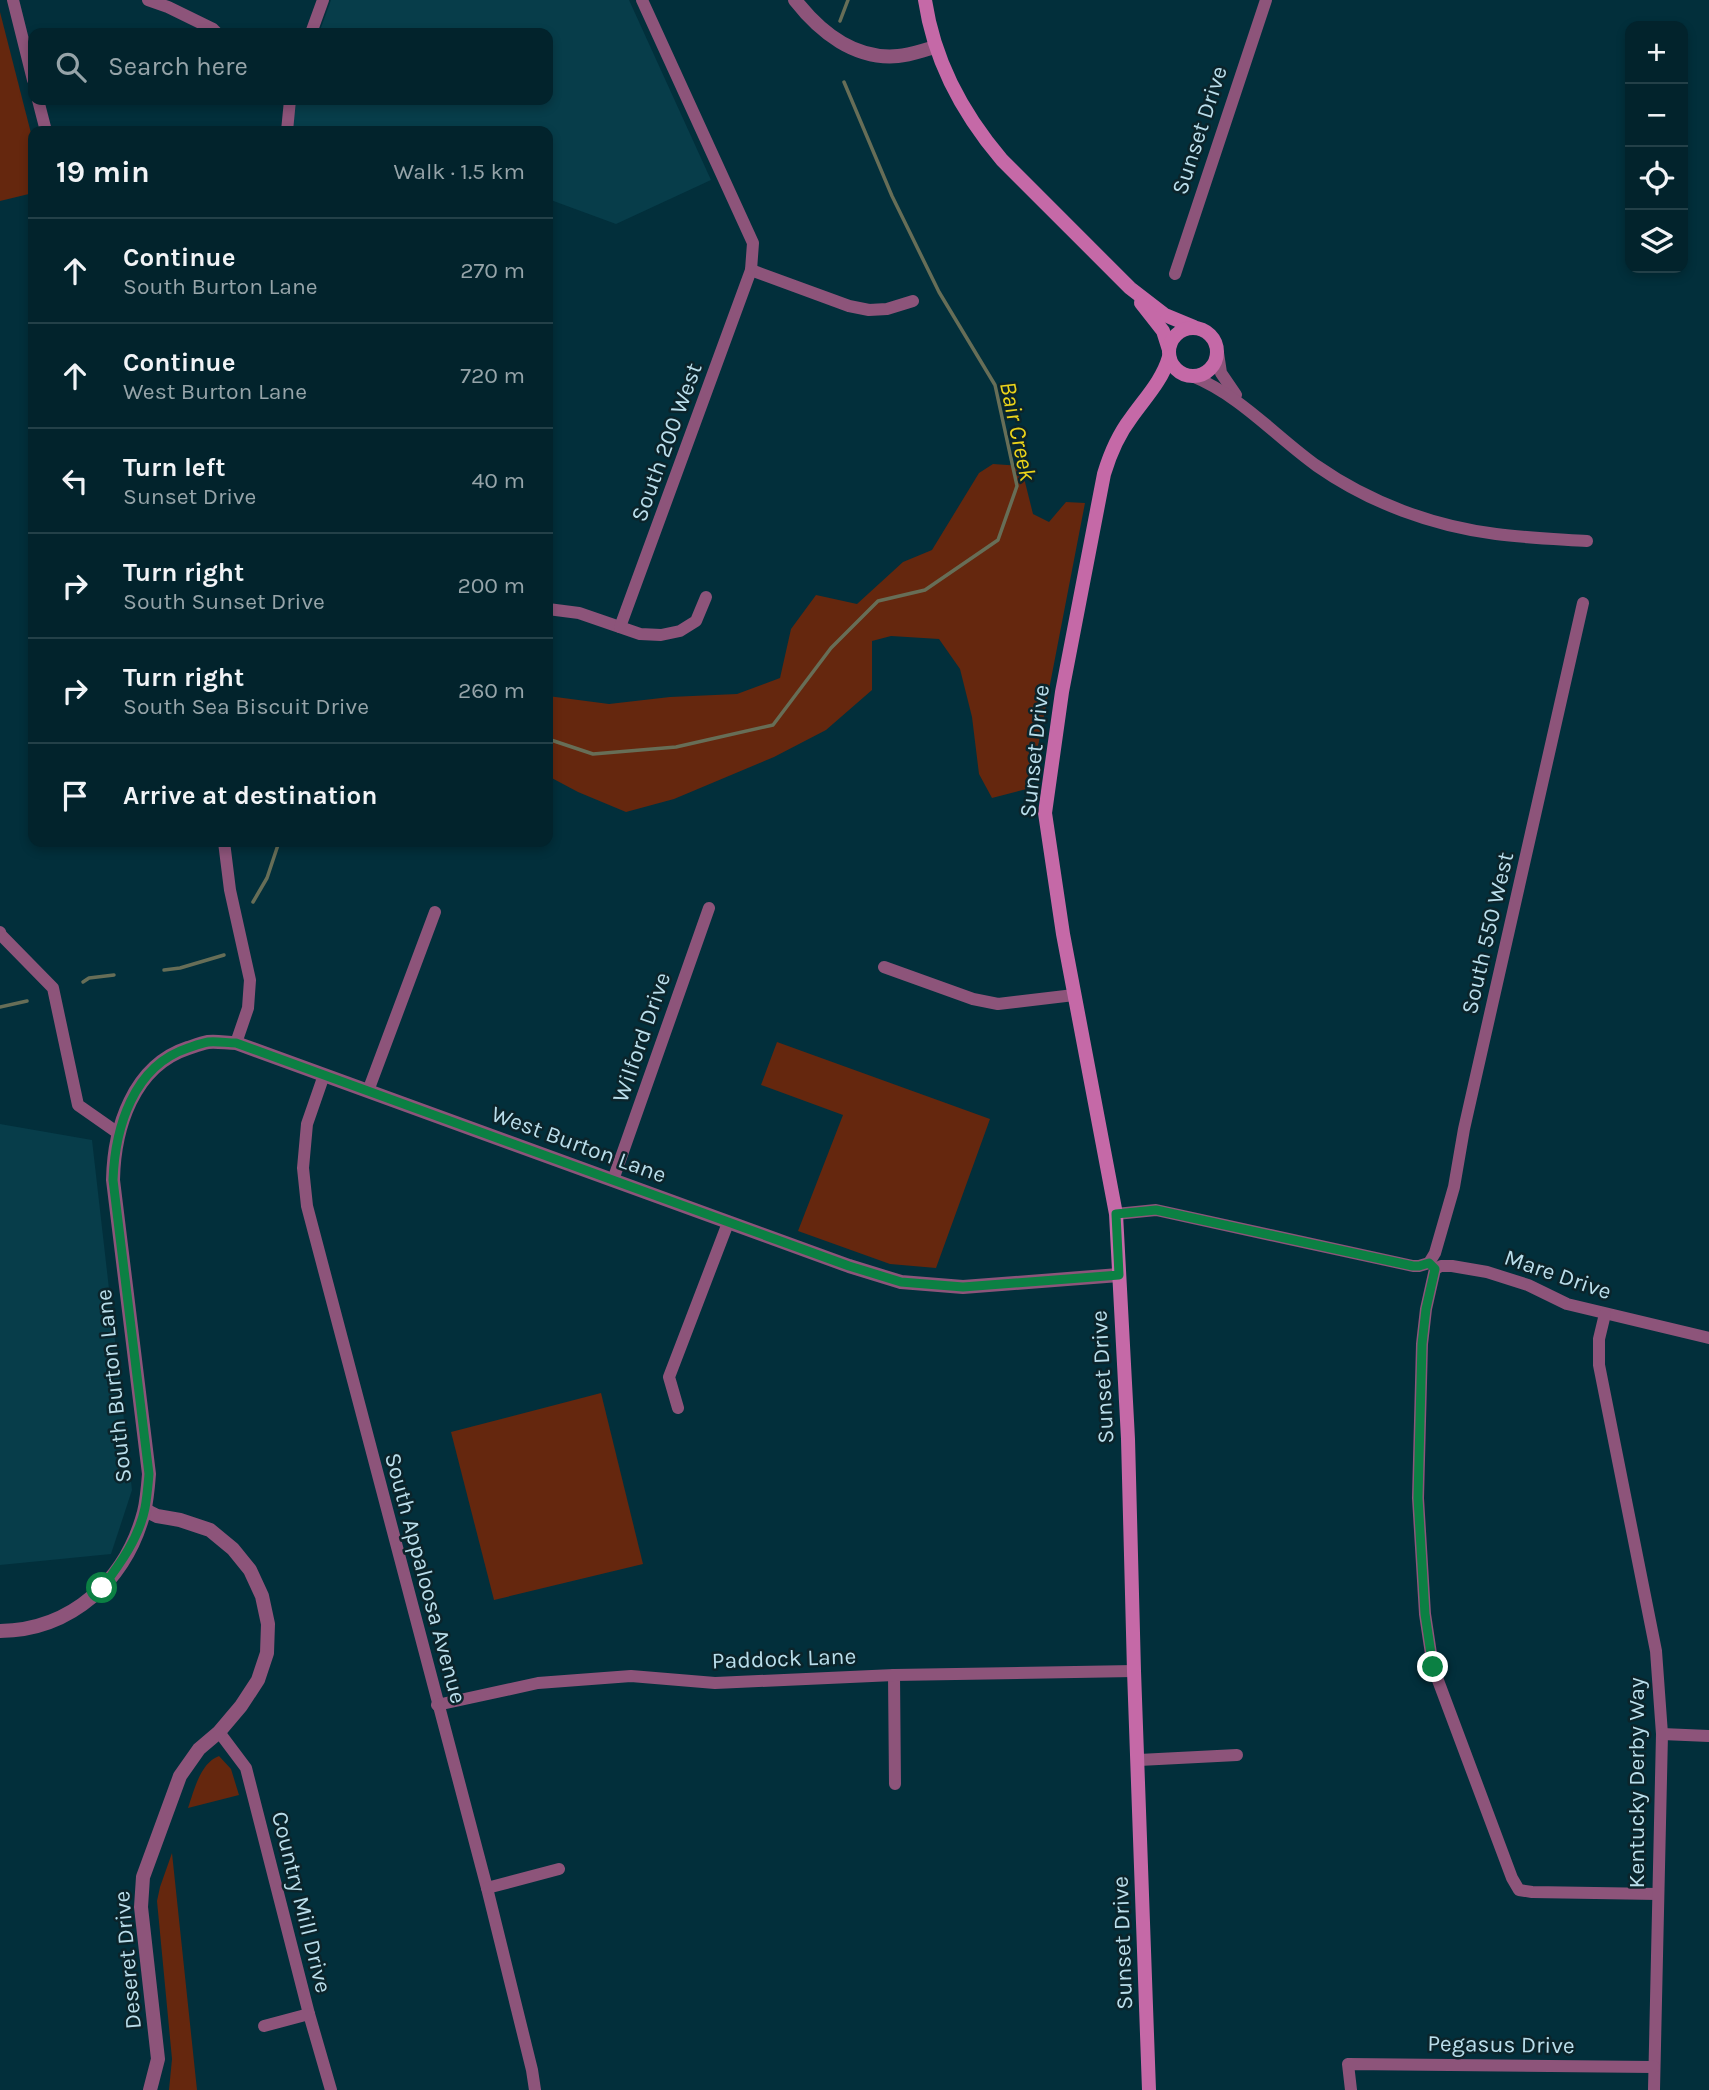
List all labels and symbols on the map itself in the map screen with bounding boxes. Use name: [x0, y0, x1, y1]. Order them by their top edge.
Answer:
street label: Sunset Drive: [1166, 63, 1233, 198]
street label: South 200 West: [625, 359, 708, 525]
water label: Bair Creek: [994, 379, 1042, 484]
street label: Sunset Drive: [1014, 683, 1055, 819]
street label: South 550 West: [1456, 849, 1519, 1017]
street label: Wilford Drive: [607, 969, 676, 1106]
street label: West Burton Lane: [488, 1100, 670, 1189]
street label: Mare Drive: [1501, 1244, 1615, 1305]
street label: South Burton Lane: [90, 1288, 137, 1484]
street label: Sunset Drive: [1086, 1310, 1119, 1444]
street label: South Appaloosa Avenue: [379, 1450, 472, 1707]
route start: [86, 1572, 117, 1603]
street label: Paddock Lane: [711, 1642, 857, 1675]
route end: [1417, 1651, 1448, 1682]
street label: Kentucky Derby Way: [1623, 1677, 1650, 1889]
street label: Country Mill Drive: [266, 1809, 337, 1996]
street label: Sunset Drive: [1107, 1876, 1138, 2010]
street label: Deseret Drive: [108, 1890, 147, 2030]
street label: Pegasus Drive: [1427, 2030, 1575, 2059]

